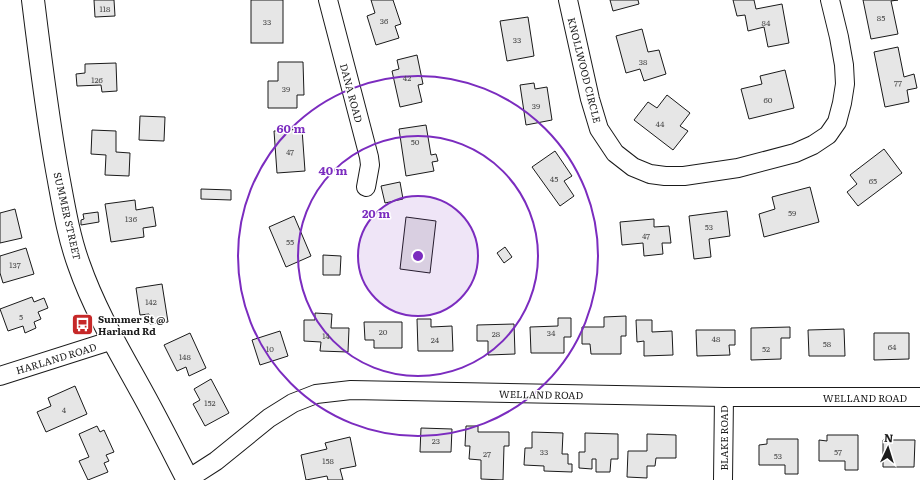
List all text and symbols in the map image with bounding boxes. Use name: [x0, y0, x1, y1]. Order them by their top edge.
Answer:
house number: 118: [100, 3, 111, 14]
house number: 85: [877, 12, 885, 23]
house number: 36: [380, 15, 389, 26]
house number: 33: [263, 16, 271, 27]
street label: KNOLLWOOD CIRCLE: [565, 16, 605, 124]
house number: 84: [762, 17, 771, 28]
house number: 33: [513, 34, 521, 45]
house number: 38: [639, 56, 648, 67]
street label: DANA ROAD: [337, 62, 367, 125]
house number: 42: [403, 72, 411, 83]
house number: 126: [91, 74, 104, 85]
house number: 77: [894, 77, 902, 88]
house number: 39: [282, 83, 290, 94]
house number: 60: [764, 94, 773, 105]
house number: 39: [532, 100, 540, 111]
house number: 44: [656, 118, 665, 129]
text: 60 m: [277, 119, 305, 137]
house number: 50: [411, 136, 420, 147]
house number: 47: [286, 146, 294, 157]
text: 40 m: [319, 161, 348, 179]
street label: SUMMER STREET: [51, 171, 85, 261]
house number: 45: [550, 173, 558, 184]
house number: 65: [869, 175, 877, 186]
text: 20 m: [362, 204, 390, 222]
house number: 59: [788, 207, 796, 218]
house number: 136: [125, 213, 138, 224]
house number: 53: [705, 221, 713, 232]
house number: 47: [642, 230, 650, 241]
house number: 55: [286, 236, 294, 247]
centre of rings: [411, 249, 425, 263]
house number: 137: [9, 259, 21, 270]
house number: 142: [145, 296, 157, 307]
house number: 5: [19, 311, 23, 322]
bus stop icon: Summer St @ Harland Rd: [70, 311, 96, 337]
place label: Summer St @ Harland Rd: [98, 311, 166, 338]
house number: 20: [379, 326, 388, 337]
house number: 34: [547, 327, 556, 338]
house number: 28: [492, 328, 501, 339]
house number: 14: [322, 330, 330, 341]
house number: 48: [712, 333, 721, 344]
house number: 24: [431, 334, 440, 345]
street label: HARLAND ROAD: [14, 338, 99, 377]
house number: 58: [823, 338, 832, 349]
house number: 64: [888, 341, 897, 352]
house number: 10: [266, 343, 274, 354]
house number: 52: [762, 343, 770, 354]
house number: 148: [179, 351, 191, 362]
street label: WELLAND ROAD: [499, 386, 584, 402]
street label: WELLAND ROAD: [823, 390, 908, 405]
house number: 152: [204, 397, 216, 408]
house number: 4: [62, 404, 67, 415]
street label: BLAKE ROAD: [716, 405, 731, 471]
north arrow: [868, 428, 908, 468]
text: N: [884, 429, 894, 445]
house number: 23: [432, 435, 440, 446]
house number: 33: [540, 446, 548, 457]
house number: 57: [834, 446, 842, 457]
house number: 27: [483, 448, 491, 459]
house number: 53: [774, 450, 782, 461]
house number: 158: [322, 455, 334, 466]

